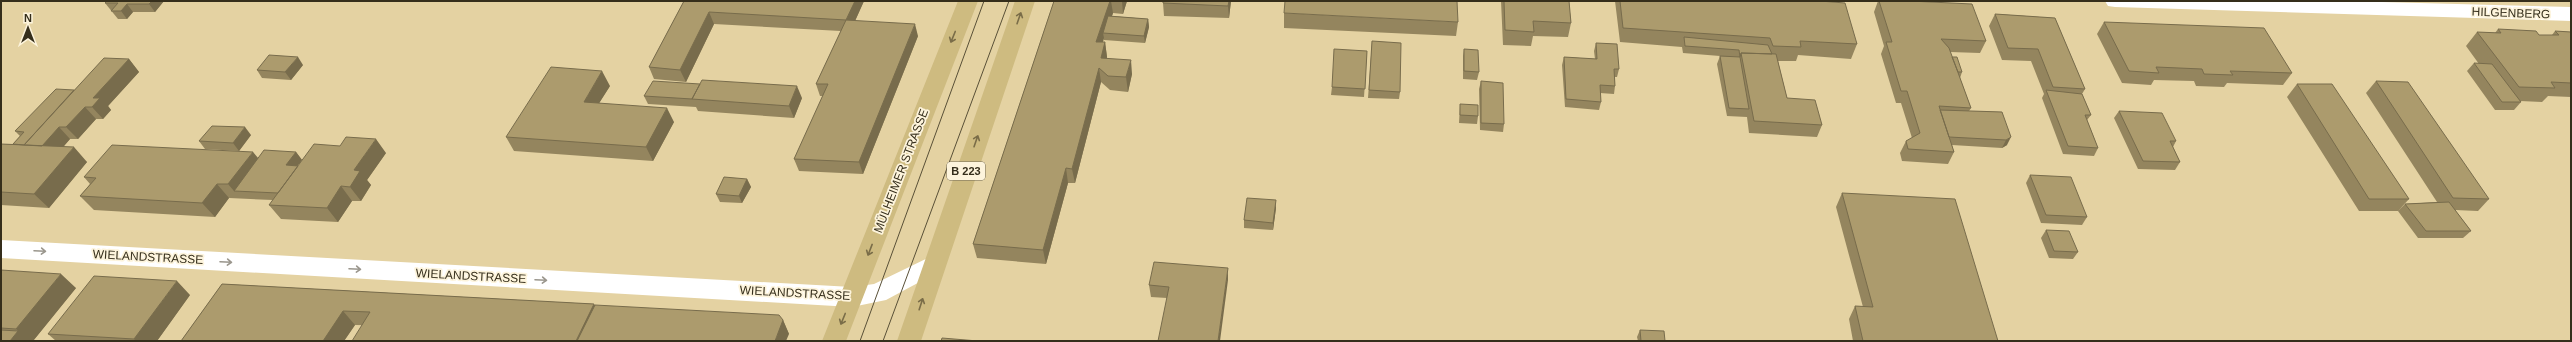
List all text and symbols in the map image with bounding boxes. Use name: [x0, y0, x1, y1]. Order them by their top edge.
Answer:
street label: HILGENBERG: [2471, 5, 2551, 21]
north arrow: [8, 8, 48, 48]
text: N: [24, 12, 32, 24]
one-way arrow: [1015, 12, 1023, 24]
one-way arrow: [949, 31, 957, 43]
street label: MÜLHEIMER STRASSE: [871, 107, 931, 235]
one-way arrow: [973, 135, 981, 147]
road number: B 223: [947, 162, 985, 180]
one-way arrow: [866, 243, 874, 255]
one-way arrow: [33, 247, 46, 254]
street label: WIELANDSTRASSE: [92, 247, 204, 267]
one-way arrow: [219, 258, 232, 265]
one-way arrow: [348, 265, 361, 273]
street label: WIELANDSTRASSE: [415, 266, 527, 286]
one-way arrow: [534, 276, 547, 283]
street label: WIELANDSTRASSE: [739, 283, 851, 303]
one-way arrow: [918, 298, 925, 311]
one-way arrow: [838, 312, 846, 324]

